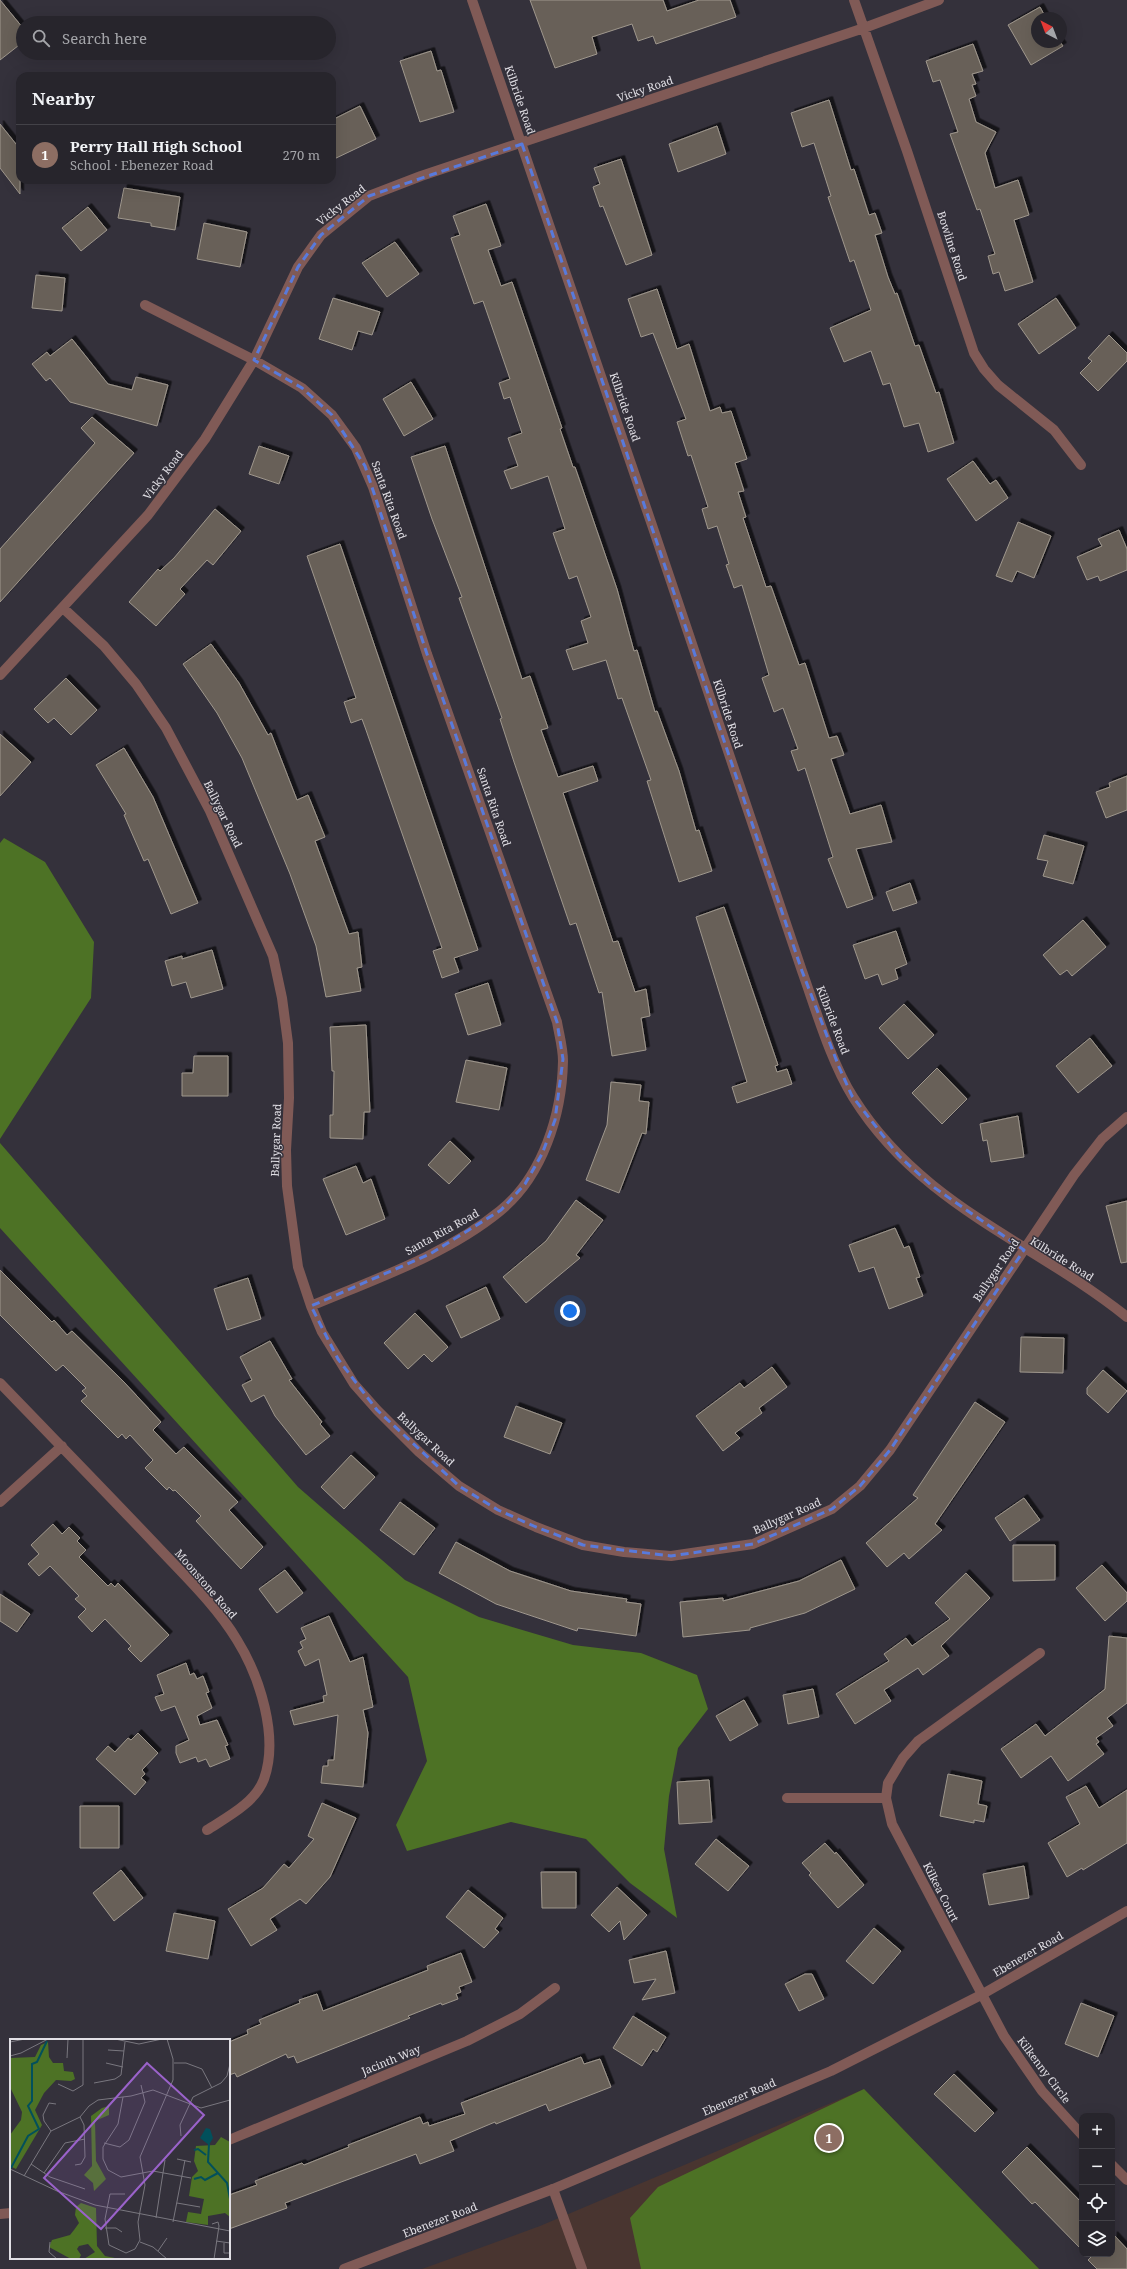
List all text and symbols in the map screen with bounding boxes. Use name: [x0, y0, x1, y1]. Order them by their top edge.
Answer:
north arrow: [1031, 12, 1067, 48]
search box: [16, 16, 336, 60]
icon: search: [30, 27, 52, 49]
text: Search here: [62, 28, 147, 48]
street label: Kilbride Road: [502, 63, 539, 137]
street label: Vicky Road: [615, 72, 675, 105]
text: Nearby: [32, 87, 95, 110]
text: Perry Hall High School: [70, 136, 242, 156]
text: 1: [41, 146, 49, 164]
text: 270 m: [283, 146, 320, 164]
text: School · Ebenezer Road: [70, 156, 214, 174]
street label: Vicky Road: [313, 181, 368, 228]
street label: Bowline Road: [934, 209, 971, 283]
street label: Kilbride Road: [607, 370, 644, 444]
street label: Vicky Road: [139, 447, 186, 503]
street label: Santa Rita Road: [368, 459, 411, 541]
street label: Kilbride Road: [710, 677, 747, 751]
street label: Santa Rita Road: [474, 765, 515, 848]
street label: Ballygar Road: [201, 778, 246, 850]
street label: Kilbride Road: [814, 983, 853, 1056]
street label: Ballygar Road: [267, 1103, 284, 1177]
street label: Santa Rita Road: [402, 1205, 482, 1258]
street label: Kilbride Road: [1028, 1233, 1097, 1284]
street label: Ballygar Road: [969, 1235, 1022, 1304]
your location: [560, 1301, 580, 1321]
street label: Ballygar Road: [394, 1408, 458, 1469]
street label: Ballygar Road: [750, 1494, 823, 1537]
street label: Moonstone Road: [172, 1546, 241, 1622]
street label: Kilkea Court: [920, 1859, 963, 1924]
street label: Ebenezer Road: [990, 1927, 1066, 1980]
street label: Kilkenny Circle: [1014, 2033, 1075, 2106]
inset map: [10, 2039, 230, 2259]
street label: Jacinth Way: [358, 2041, 423, 2079]
street label: Ebenezer Road: [700, 2074, 778, 2119]
map controls: [1079, 2113, 1115, 2257]
button: +: [1079, 2113, 1115, 2149]
pin: 1: [816, 2123, 842, 2153]
button: −: [1079, 2149, 1115, 2185]
button: locate: [1079, 2185, 1115, 2221]
street label: Ebenezer Road: [400, 2198, 479, 2241]
button: layers: [1079, 2221, 1115, 2257]

